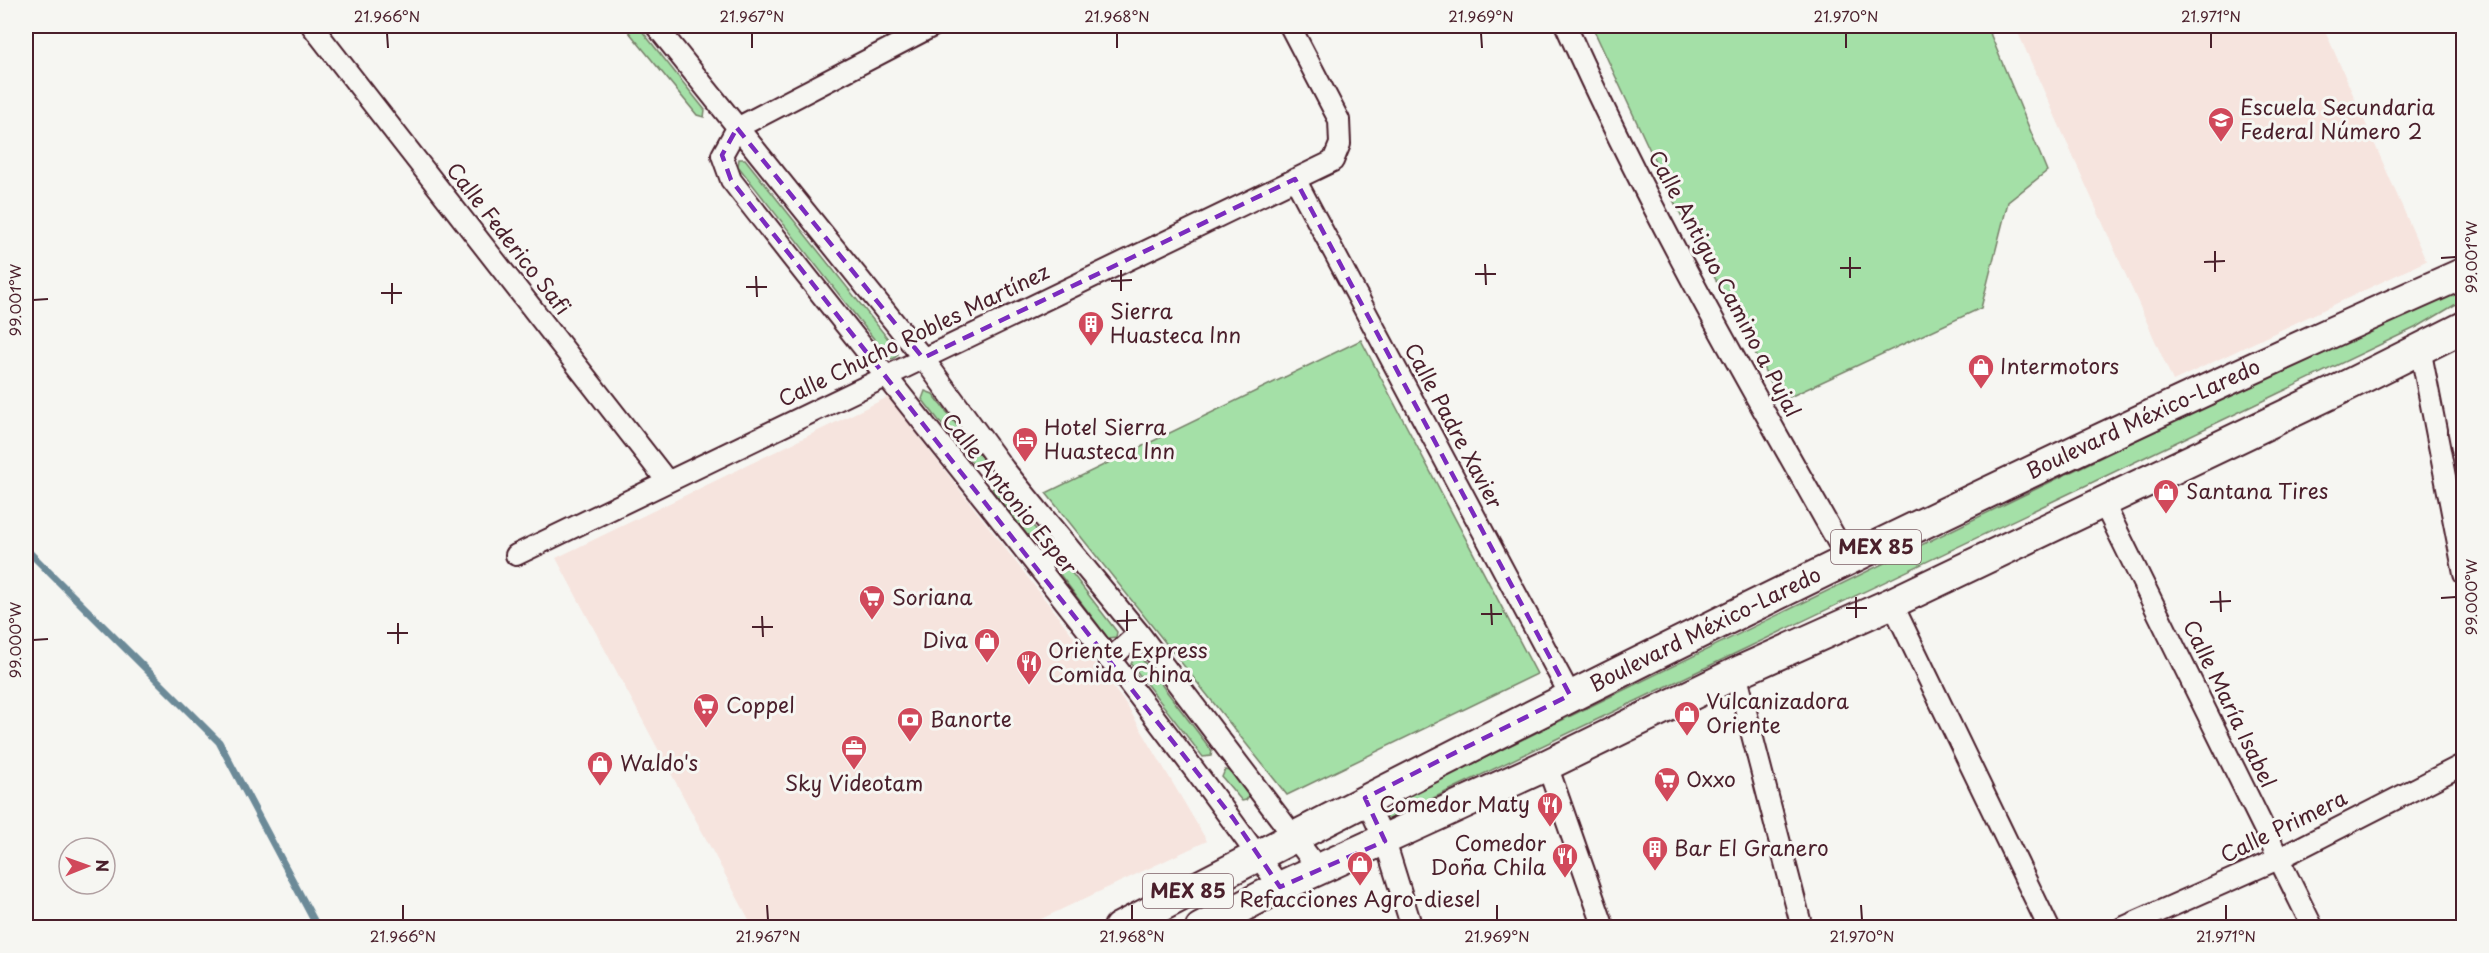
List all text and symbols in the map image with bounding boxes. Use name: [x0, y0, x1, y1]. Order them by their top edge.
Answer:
text: 21.966°N: [354, 4, 420, 27]
text: 21.967°N: [720, 4, 784, 27]
text: 21.968°N: [1084, 4, 1150, 27]
text: 21.969°N: [1448, 4, 1514, 27]
text: 21.970°N: [1813, 4, 1879, 27]
text: 21.971°N: [2181, 4, 2241, 27]
place label: Escuela Secundaria Federal Número 2: [2240, 90, 2436, 146]
school or university icon: Escuela Secundaria Federal Número 2: [2206, 105, 2236, 143]
street label: Calle Antiguo Camino a Pujal: [1642, 144, 1810, 422]
street label: Calle Federico Safi: [440, 155, 580, 321]
text: 99.001°W: [2459, 220, 2482, 293]
street label: Calle Chucho Robles Martínez: [772, 254, 1054, 414]
text: 99.001°W: [3, 263, 26, 336]
place label: Sierra Huasteca Inn: [1110, 294, 1241, 350]
building icon: Sierra Huasteca Inn: [1076, 309, 1106, 347]
street label: Calle Padre Xavier: [1398, 337, 1512, 514]
place label: Intermotors: [2000, 349, 2119, 381]
street label: Boulevard México-Laredo: [2020, 349, 2265, 486]
shop icon: Intermotors: [1966, 352, 1996, 390]
street label: Calle Antonio Esper: [935, 405, 1086, 581]
place label: Hotel Sierra Huasteca Inn: [1044, 410, 1175, 466]
hotel icon: Hotel Sierra Huasteca Inn: [1010, 425, 1040, 463]
place label: Santana Tires: [2186, 474, 2328, 506]
shop icon: Santana Tires: [2151, 477, 2181, 515]
road number: MEX 85: [1831, 530, 1921, 564]
street label: Boulevard México-Laredo: [1583, 557, 1826, 699]
text: 99.000°W: [2459, 558, 2482, 635]
place label: Soriana: [892, 580, 973, 612]
supermarket icon: Soriana: [857, 583, 887, 621]
text: 99.000°W: [3, 601, 26, 678]
street label: Calle María Isabel: [2176, 614, 2285, 792]
place label: Diva: [922, 623, 969, 655]
shop icon: Diva: [972, 626, 1002, 664]
place label: Oriente Express Comida China: [1048, 633, 1208, 689]
restaurant icon: Oriente Express Comida China: [1014, 648, 1044, 686]
place label: Vulcanizadora Oriente: [1706, 684, 1849, 740]
place label: Coppel: [726, 688, 795, 720]
supermarket icon: Coppel: [691, 691, 721, 729]
shop icon: Vulcanizadora Oriente: [1672, 699, 1702, 737]
place label: Banorte: [930, 702, 1012, 734]
bank icon: Banorte: [895, 705, 925, 743]
office icon: Sky Videotam: [839, 733, 869, 771]
place label: Waldo's: [620, 746, 698, 778]
shop icon: Waldo's: [585, 749, 615, 787]
place label: Oxxo: [1686, 762, 1736, 794]
supermarket icon: Oxxo: [1652, 765, 1682, 803]
place label: Sky Videotam: [785, 766, 923, 798]
street label: Calle Primera: [2214, 781, 2352, 870]
place label: Comedor Maty: [1379, 787, 1530, 819]
restaurant icon: Comedor Maty: [1535, 790, 1565, 828]
place label: Comedor Doña Chila: [1430, 826, 1547, 882]
place label: Bar El Granero: [1674, 831, 1829, 863]
building icon: Bar El Granero: [1640, 834, 1670, 872]
north arrow: [57, 836, 117, 896]
restaurant icon: Comedor Doña Chila: [1550, 841, 1580, 879]
shop icon: Refacciones Agro-diesel: [1345, 849, 1375, 887]
text: N: [91, 859, 115, 872]
road number: MEX 85: [1143, 874, 1233, 908]
place label: Refacciones Agro-diesel: [1239, 882, 1481, 914]
text: 21.966°N: [370, 924, 436, 947]
text: 21.967°N: [736, 924, 800, 947]
text: 21.968°N: [1099, 924, 1165, 947]
text: 21.969°N: [1464, 924, 1530, 947]
text: 21.970°N: [1829, 924, 1895, 947]
text: 21.971°N: [2196, 924, 2256, 947]

